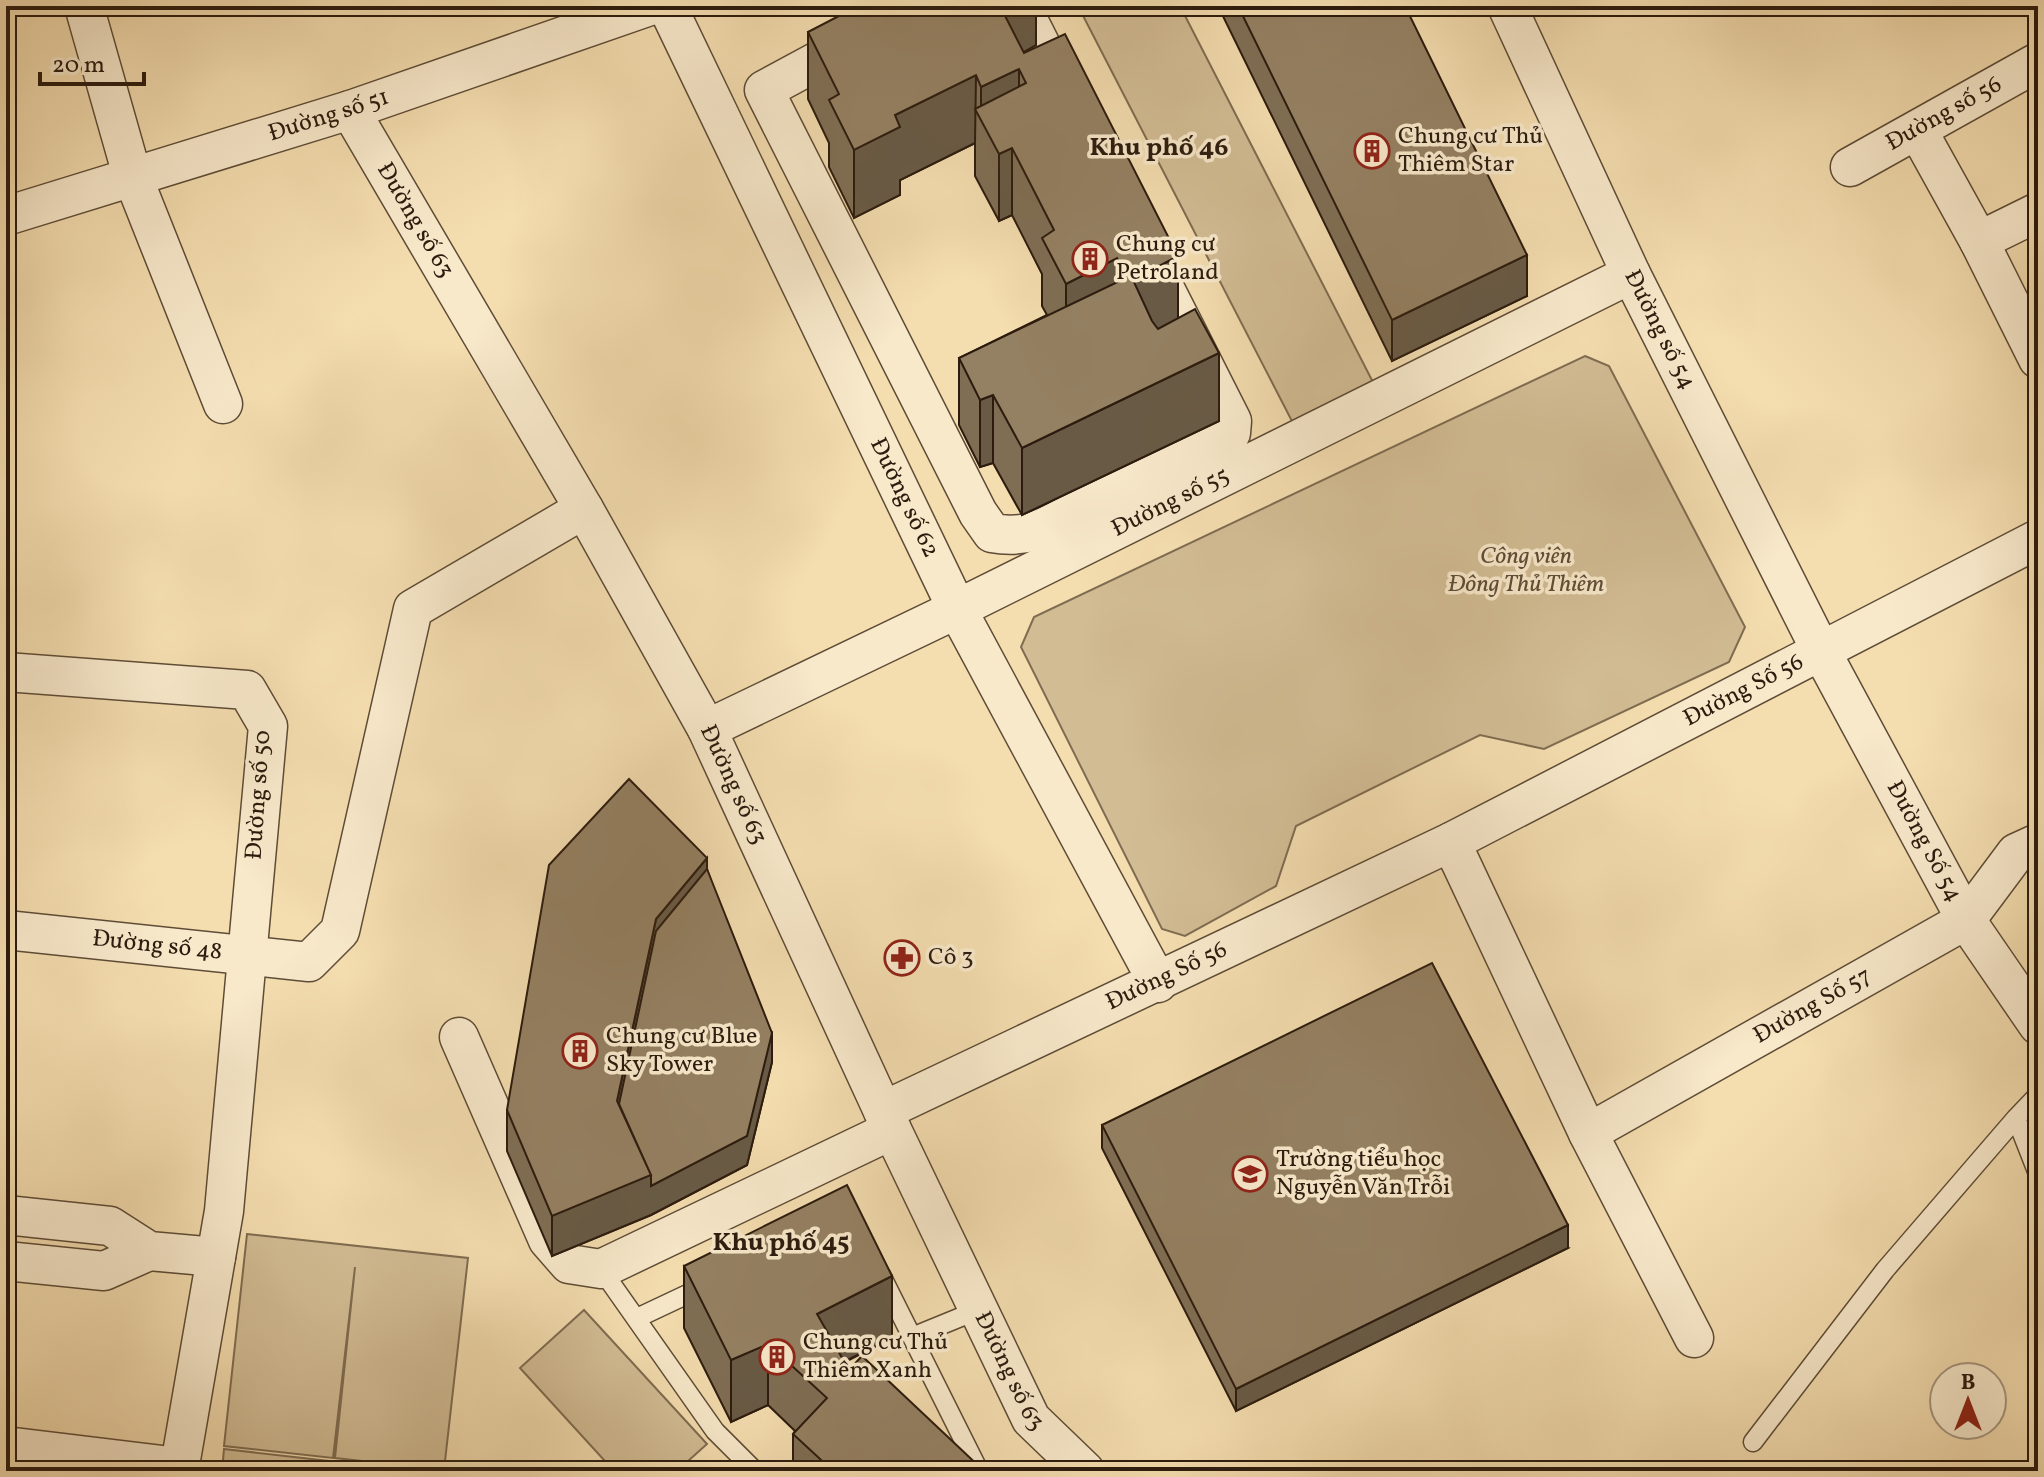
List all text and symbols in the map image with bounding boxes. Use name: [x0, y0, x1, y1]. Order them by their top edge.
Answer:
scale bar: [40, 36, 144, 86]
text: 20 m: [52, 49, 105, 83]
street label: Đường số 56: [1880, 68, 2008, 160]
street label: Đường số 51: [264, 81, 394, 151]
place label: Chung cư Thủ Thiêm Star: [1398, 120, 1543, 182]
district label: Khu phố 46: [1089, 130, 1229, 166]
building icon: Chung cư Thủ Thiêm Star: [1353, 132, 1391, 170]
street label: Đường số 63: [368, 156, 462, 284]
place label: Chung cư Petroland: [1116, 228, 1219, 290]
building icon: Chung cư Petroland: [1071, 240, 1109, 278]
street label: Đường số 54: [1615, 264, 1704, 396]
street label: Đường số 62: [860, 432, 947, 564]
street label: Đường số 55: [1106, 459, 1235, 546]
park label: Công viên Đông Thủ Thiêm: [1448, 540, 1604, 602]
street label: Đường Số 56: [1678, 646, 1810, 736]
street label: Đường số 63: [690, 719, 775, 850]
street label: Đường số 50: [238, 729, 280, 861]
street label: Đường Số 54: [1877, 775, 1970, 908]
street label: Đường số 48: [91, 922, 224, 970]
street label: Đường Số 56: [1100, 933, 1233, 1020]
pharmacy icon: Cô 3: [883, 939, 921, 977]
place label: Cô 3: [928, 941, 974, 975]
street label: Đường Số 57: [1748, 960, 1878, 1053]
place label: Chung cư Blue Sky Tower: [606, 1020, 758, 1082]
building icon: Chung cư Blue Sky Tower: [561, 1032, 599, 1070]
place label: Trường tiểu học Nguyễn Văn Trỗi: [1276, 1143, 1450, 1205]
school or university icon: Trường tiểu học Nguyễn Văn Trỗi: [1231, 1155, 1269, 1193]
district label: Khu phố 45: [712, 1225, 850, 1261]
street label: Đường số 63: [965, 1306, 1051, 1439]
place label: Chung cư Thủ Thiêm Xanh: [803, 1326, 948, 1388]
building icon: Chung cư Thủ Thiêm Xanh: [758, 1338, 796, 1376]
north arrow: [1928, 1361, 2008, 1441]
text: B: [1961, 1368, 1975, 1399]

